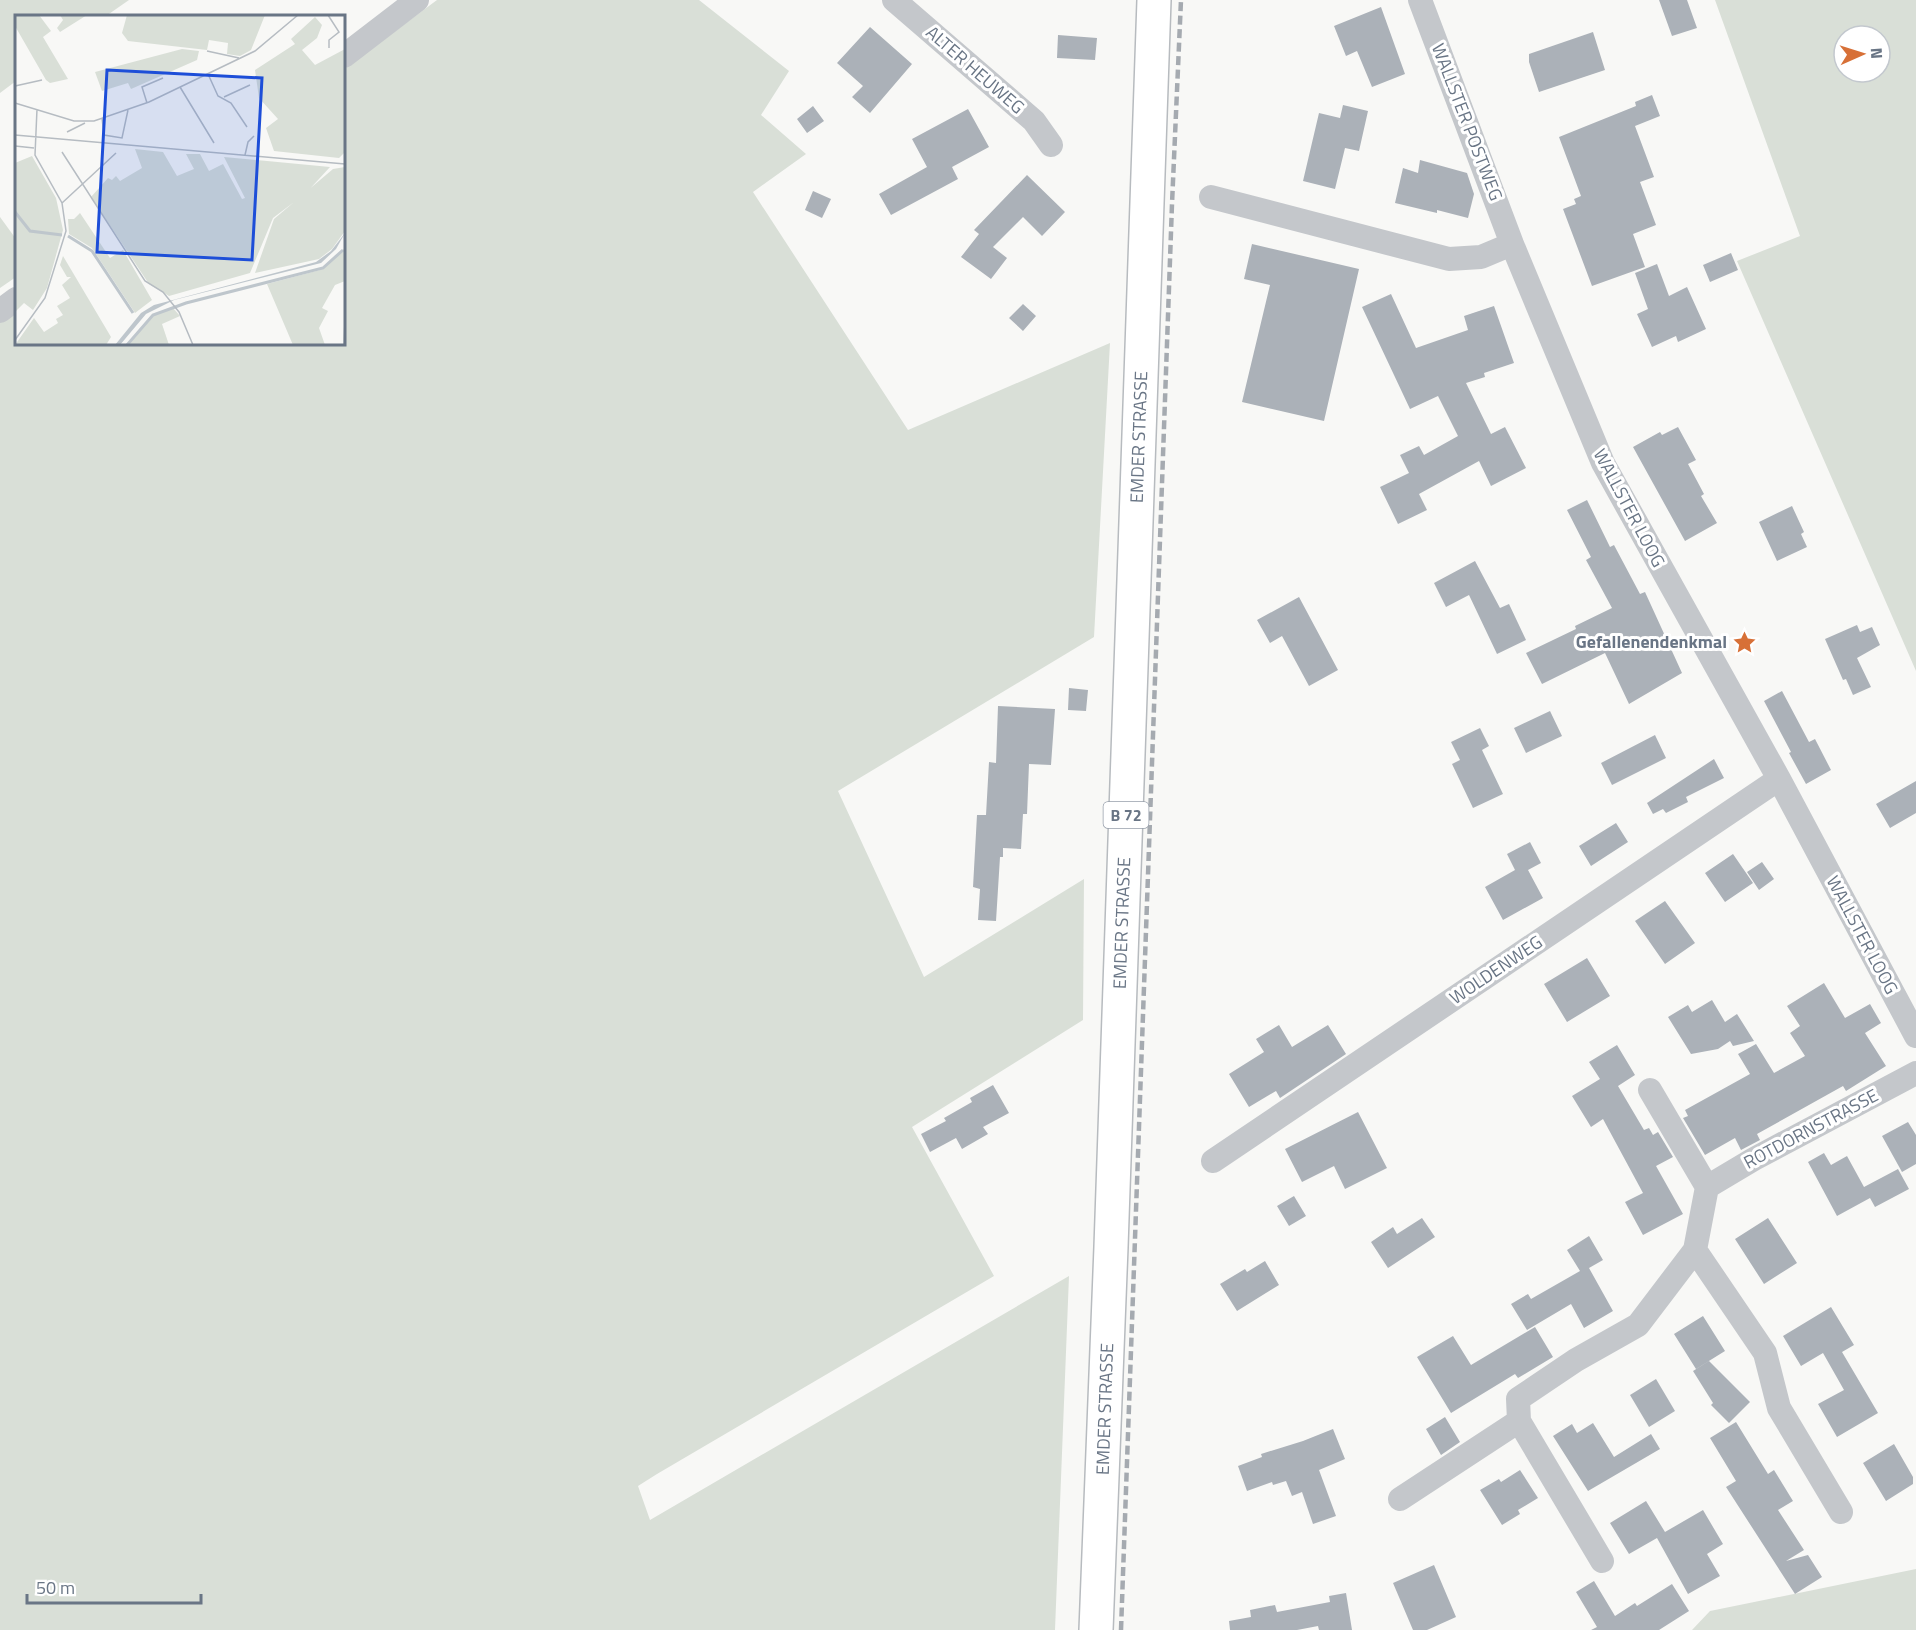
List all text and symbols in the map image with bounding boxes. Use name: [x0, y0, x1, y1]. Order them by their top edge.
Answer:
inset map: [15, 15, 345, 345]
street label: ALTER HEUWEG: [920, 19, 1030, 120]
north arrow: [1832, 24, 1892, 84]
street label: WALLSTER POSTWEG: [1425, 39, 1510, 204]
text: N: [1865, 47, 1889, 59]
street label: EMDER STRASSE: [1123, 371, 1154, 503]
street label: WALLSTER LOOG: [1587, 444, 1672, 572]
place label: Gefallenendenkmal: [1576, 628, 1727, 655]
place icon: Gefallenendenkmal: [1732, 629, 1758, 655]
road number: B 72: [1104, 802, 1148, 828]
street label: EMDER STRASSE: [1106, 857, 1137, 989]
street label: WALLSTER LOOG: [1820, 871, 1905, 999]
street label: WOLDENWEG: [1444, 928, 1548, 1011]
street label: ROTDORNSTRASSE: [1739, 1082, 1883, 1175]
street label: EMDER STRASSE: [1089, 1343, 1120, 1475]
scale bar: [27, 1567, 201, 1605]
text: 50 m: [36, 1574, 75, 1601]

